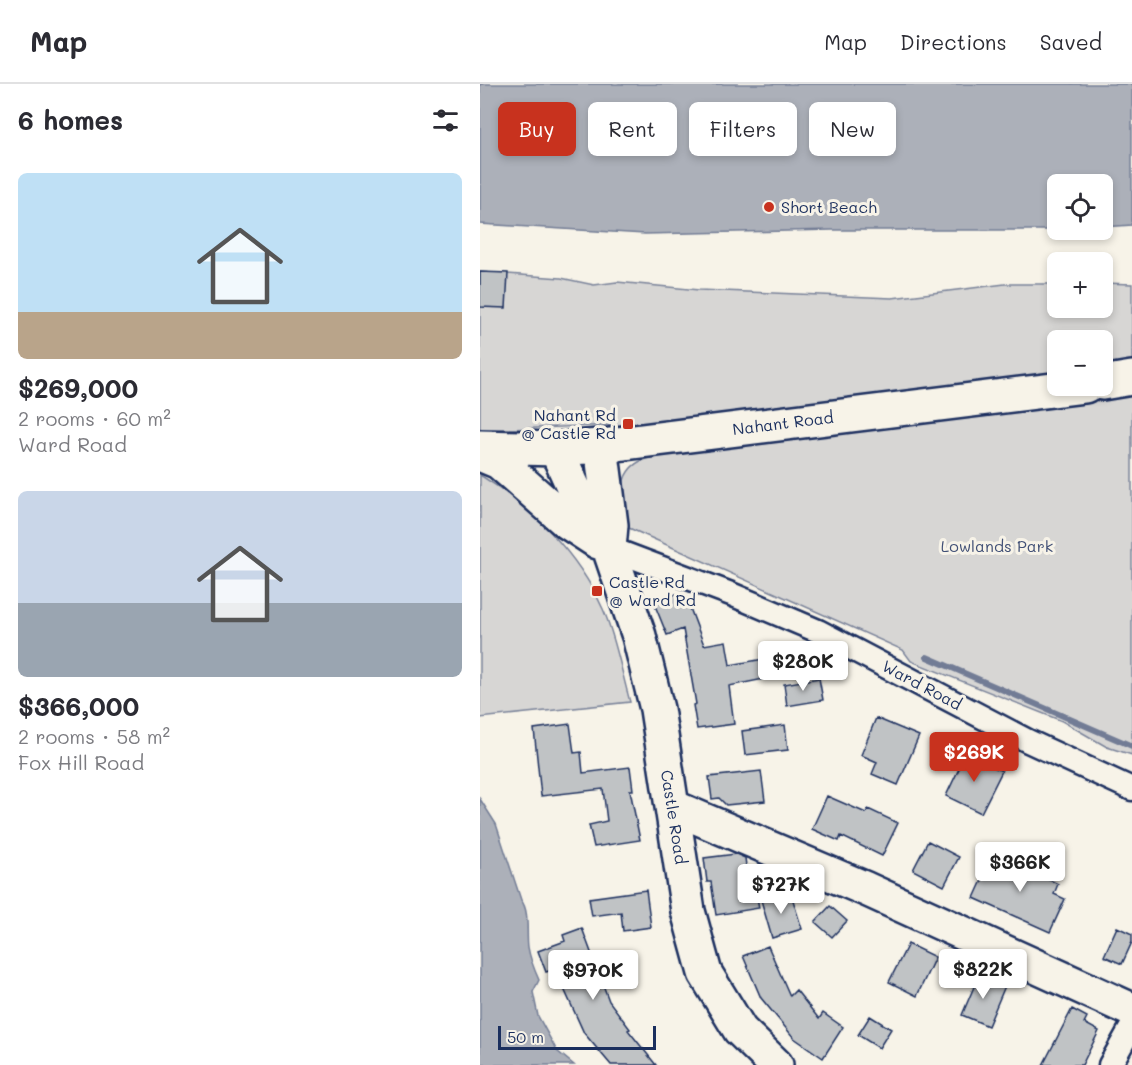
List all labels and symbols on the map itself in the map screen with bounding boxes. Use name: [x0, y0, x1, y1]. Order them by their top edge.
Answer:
place label: Short Beach: [781, 196, 877, 217]
marker: Short Beach: [762, 200, 776, 214]
place label: Nahant Rd @ Castle Rd: [521, 404, 616, 443]
street label: Nahant Road: [731, 406, 835, 439]
marker: Nahant Rd @ Castle Rd: [621, 417, 635, 431]
park label: Lowlands Park: [941, 535, 1053, 556]
place label: Castle Rd @ Ward Rd: [609, 571, 696, 610]
marker: Castle Rd @ Ward Rd: [590, 584, 604, 598]
pin: $280K: [761, 641, 845, 692]
street label: Ward Road: [879, 655, 966, 714]
pin: $269K: [932, 732, 1016, 783]
street label: Castle Road: [657, 768, 692, 866]
pin: $366K: [978, 842, 1062, 893]
pin: $727K: [739, 864, 823, 915]
pin: $822K: [941, 949, 1025, 1000]
pin: $970K: [551, 950, 635, 1001]
scale bar: [498, 1023, 656, 1050]

